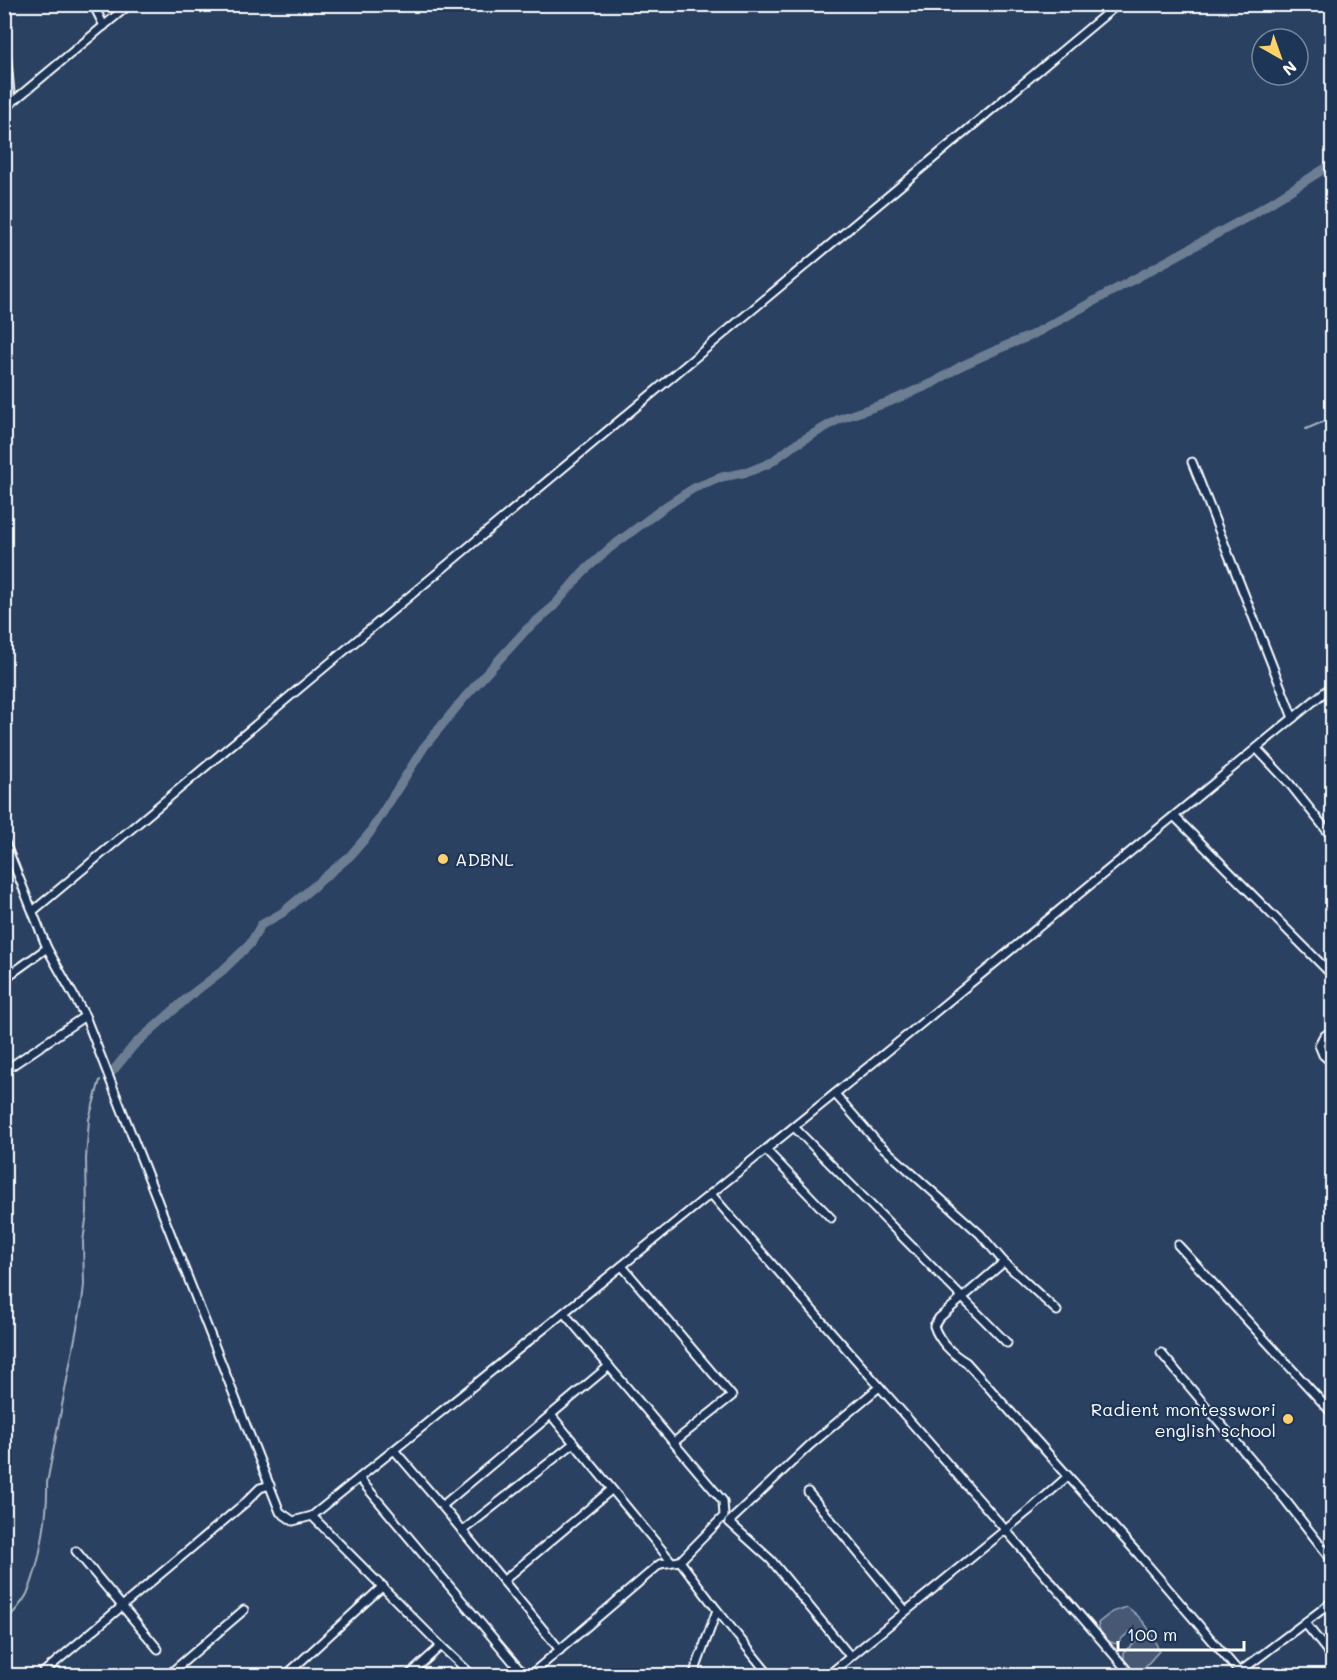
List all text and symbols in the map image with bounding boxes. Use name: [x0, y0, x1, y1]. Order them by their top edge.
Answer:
north arrow: [1250, 27, 1310, 87]
text: N: [1279, 57, 1301, 81]
place label: ADBNL: [455, 847, 514, 871]
marker: ADBNL: [436, 852, 450, 866]
place label: Radient montesswori english school: [1091, 1397, 1276, 1442]
marker: Radient montesswori english school: [1281, 1412, 1295, 1426]
scale bar: [1118, 1614, 1244, 1652]
text: 100 m: [1127, 1622, 1177, 1646]

